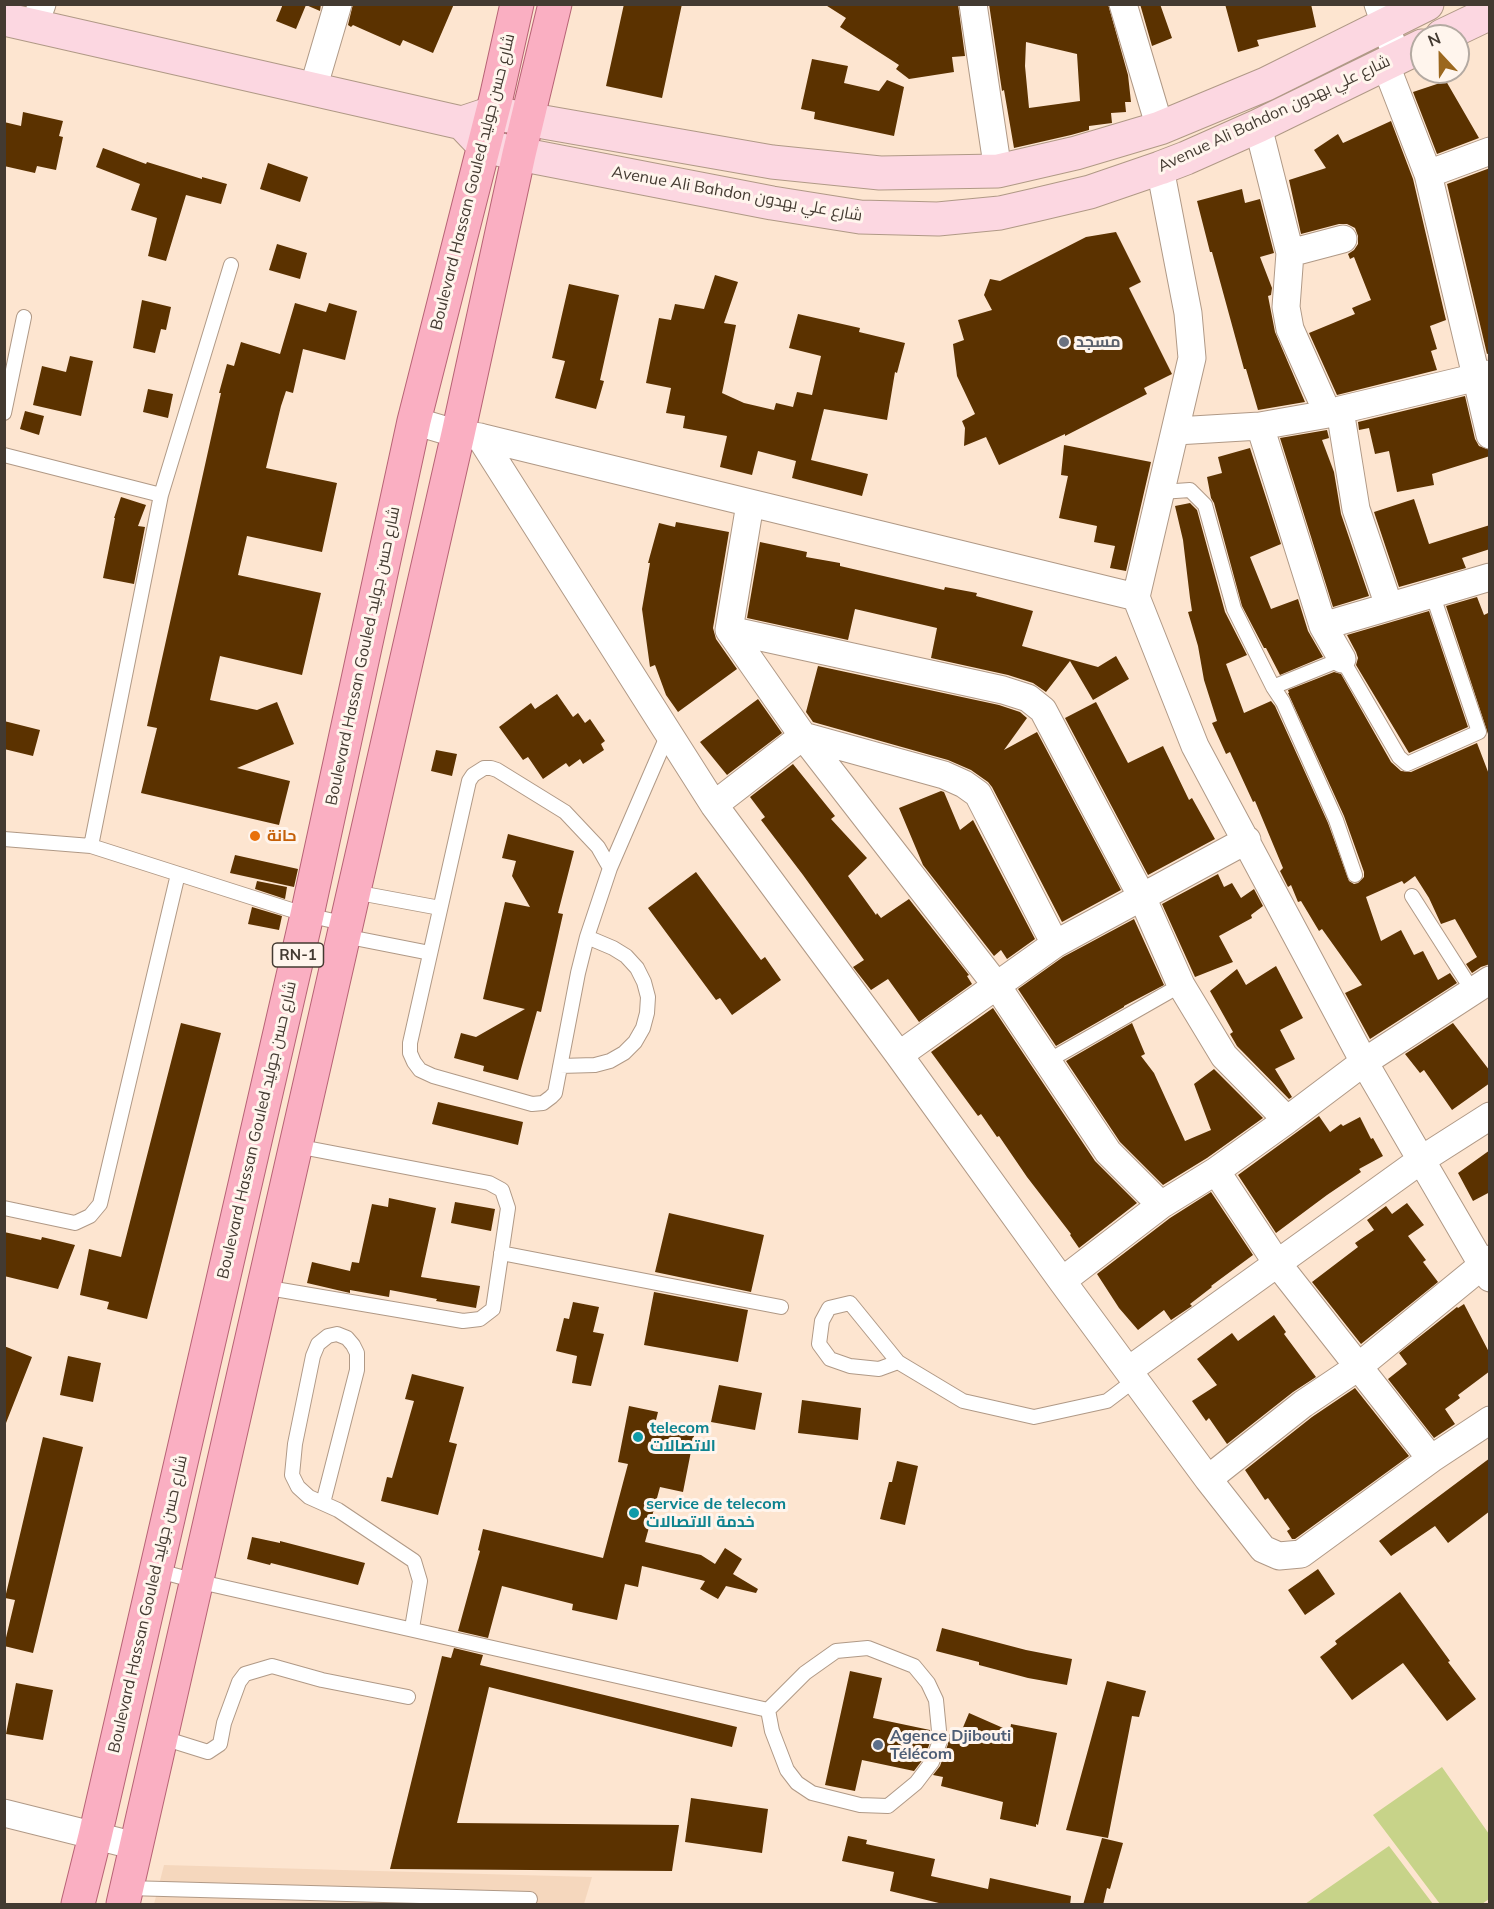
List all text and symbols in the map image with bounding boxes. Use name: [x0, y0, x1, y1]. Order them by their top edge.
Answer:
north arrow: [1410, 24, 1470, 84]
text: N: [1425, 28, 1443, 51]
street label: Boulevard Hassan Gouled شارع حسن جوليد: [427, 32, 519, 332]
street label: Avenue Ali Bahdon شارع علي بهدون: [1155, 52, 1393, 176]
street label: Avenue Ali Bahdon شارع علي بهدون: [610, 162, 864, 226]
place label: مسجد: [1076, 332, 1120, 352]
marker: مسجد: [1057, 335, 1071, 349]
street label: Boulevard Hassan Gouled شارع حسن جوليد: [322, 505, 404, 807]
place label: حانة: [267, 826, 297, 846]
marker: حانة: [248, 829, 262, 843]
road number: RN-1: [272, 943, 324, 967]
street label: Boulevard Hassan Gouled شارع حسن جوليد: [213, 979, 301, 1281]
place label: telecom الاتصالات: [650, 1418, 716, 1456]
marker: telecom الاتصالات: [631, 1430, 645, 1444]
street label: Boulevard Hassan Gouled شارع حسن جوليد: [104, 1453, 192, 1755]
place label: service de telecom خدمة الاتصالات: [646, 1494, 786, 1532]
marker: service de telecom خدمة الاتصالات: [627, 1506, 641, 1520]
place label: Agence Djibouti Télécom: [890, 1726, 1011, 1764]
marker: Agence Djibouti Télécom: [871, 1738, 885, 1752]

